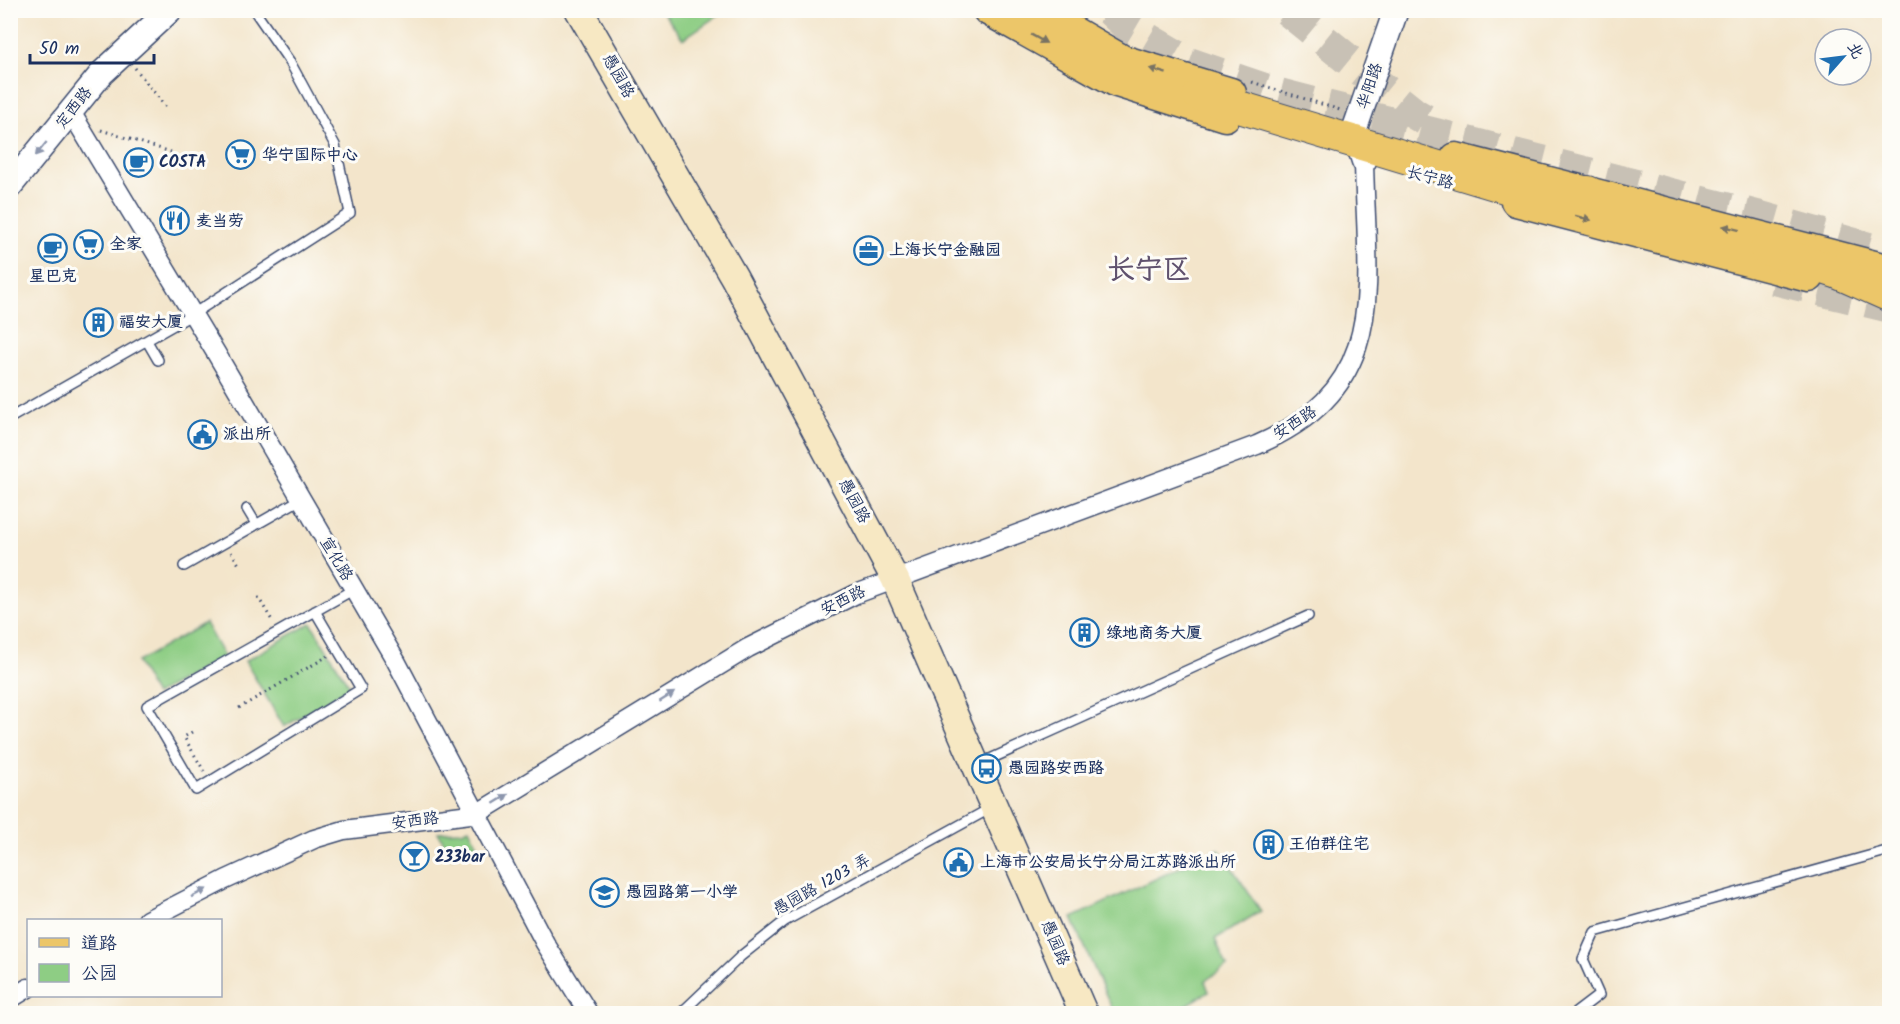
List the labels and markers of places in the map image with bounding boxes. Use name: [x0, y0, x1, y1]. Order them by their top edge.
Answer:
supermarket icon: 华宁国际中心: [225, 139, 257, 171]
place label: 华宁国际中心: [262, 143, 358, 168]
cafe icon: COSTA: [122, 146, 154, 178]
place label: COSTA: [159, 150, 206, 175]
restaurant icon: 麦当劳: [159, 205, 191, 237]
place label: 麦当劳: [196, 209, 244, 234]
supermarket icon: 全家: [73, 228, 105, 260]
cafe icon: 星巴克: [37, 232, 69, 264]
place label: 全家: [110, 232, 142, 257]
office icon: 上海长宁金融园: [852, 234, 884, 266]
place label: 上海长宁金融园: [889, 238, 1001, 263]
place label: 星巴克: [29, 264, 77, 289]
building icon: 福安大厦: [82, 306, 114, 338]
place label: 福安大厦: [119, 310, 183, 335]
public building icon: 派出所: [186, 418, 218, 450]
place label: 派出所: [223, 422, 271, 447]
building icon: 绿地商务大厦: [1069, 617, 1101, 649]
place label: 绿地商务大厦: [1106, 621, 1202, 646]
bus stop icon: 愚园路安西路: [971, 752, 1003, 784]
place label: 愚园路安西路: [1008, 756, 1104, 781]
building icon: 王伯群住宅: [1252, 828, 1284, 860]
place label: 王伯群住宅: [1289, 832, 1369, 857]
bar icon: 233bar: [398, 841, 430, 873]
place label: 233bar: [435, 845, 486, 870]
public building icon: 上海市公安局长宁分局江苏路派出所: [943, 846, 975, 878]
place label: 上海市公安局长宁分局江苏路派出所: [980, 850, 1236, 875]
school or university icon: 愚园路第一小学: [589, 876, 621, 908]
place label: 愚园路第一小学: [626, 880, 738, 905]

